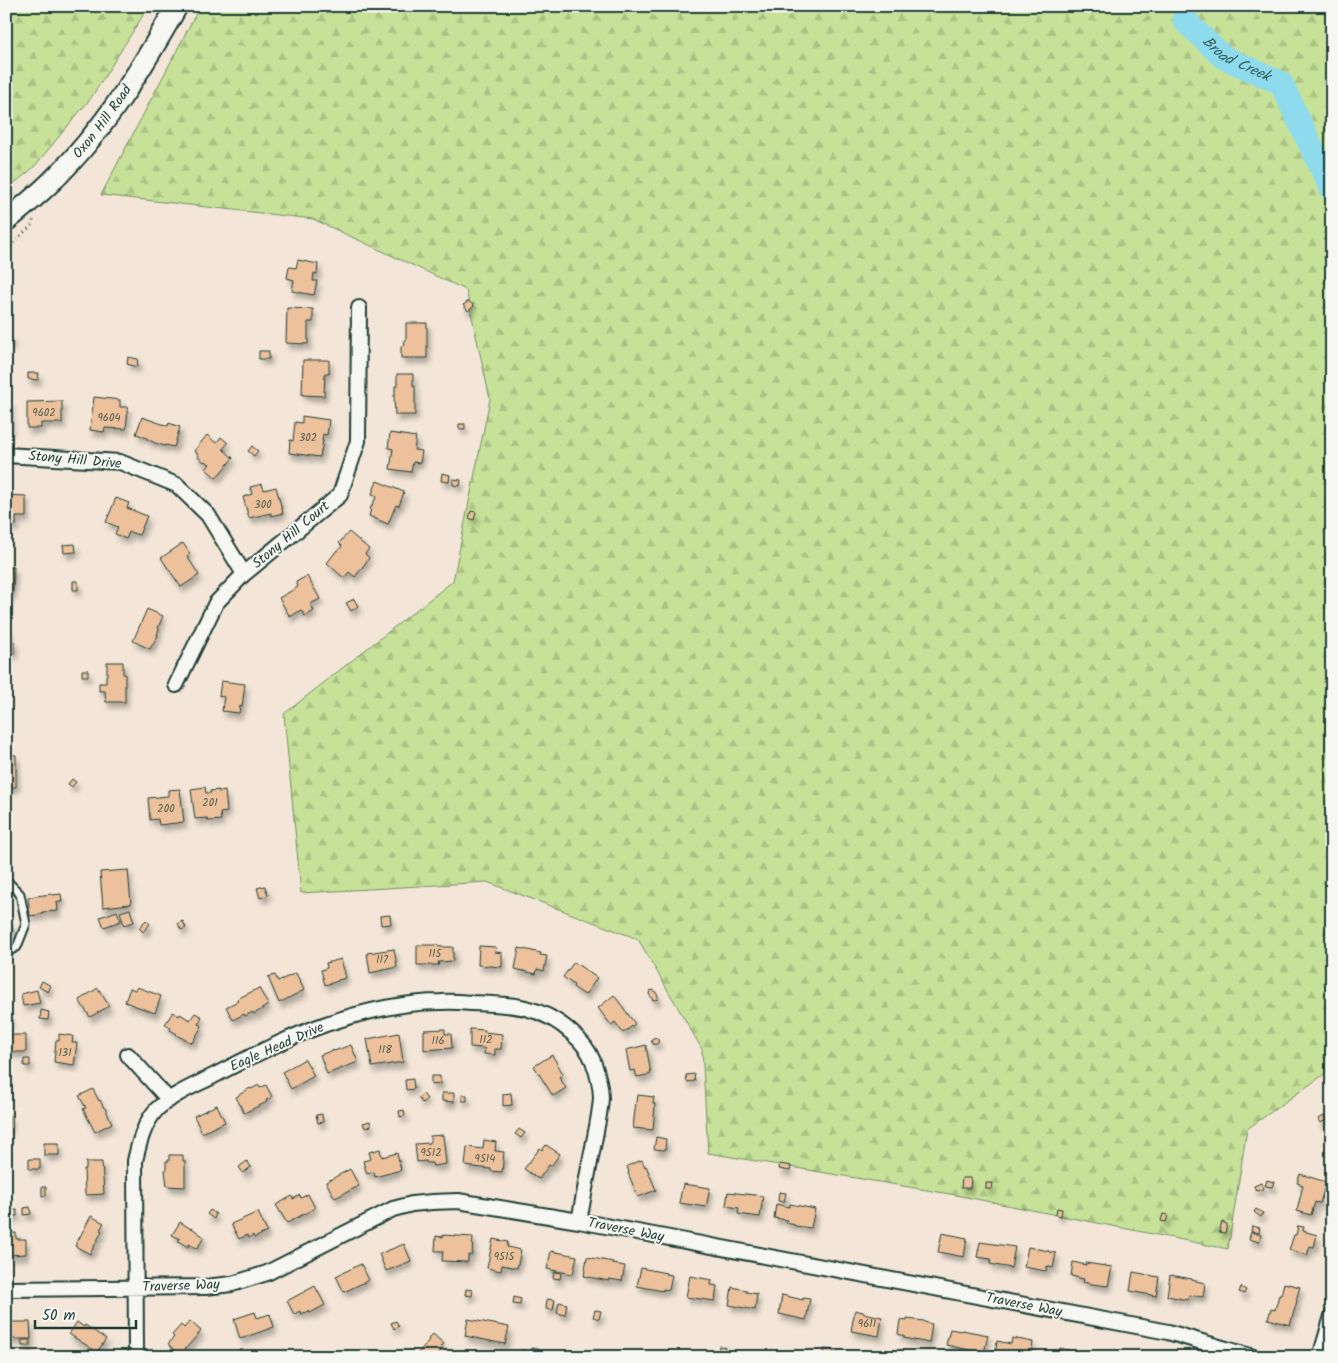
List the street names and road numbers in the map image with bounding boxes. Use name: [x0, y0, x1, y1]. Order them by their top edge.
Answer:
street label: Oxon Hill Road: [68, 80, 138, 163]
street label: Stony Hill Drive: [28, 445, 123, 475]
street label: Stony Hill Court: [247, 495, 335, 574]
street label: Eagle Head Drive: [226, 1016, 328, 1078]
street label: Traverse Way: [586, 1212, 667, 1248]
street label: Traverse Way: [142, 1274, 221, 1298]
street label: Traverse Way: [984, 1287, 1065, 1323]

